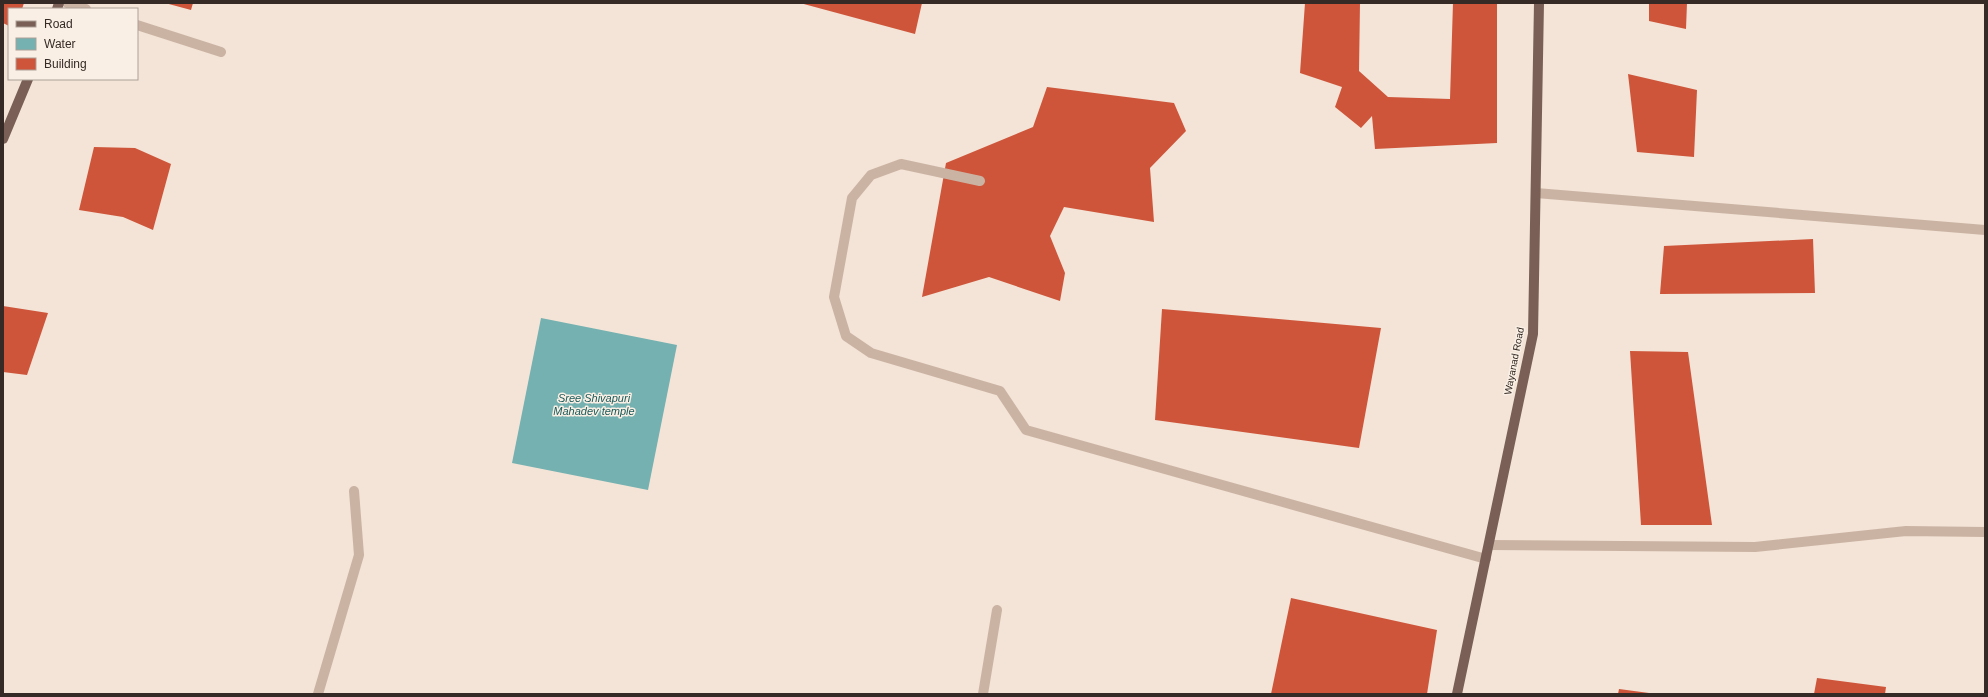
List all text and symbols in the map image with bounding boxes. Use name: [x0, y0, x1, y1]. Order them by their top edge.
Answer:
legend: [8, 8, 138, 80]
text: Road: [44, 17, 73, 31]
text: Water: [44, 37, 76, 51]
text: Building: [44, 57, 87, 71]
street label: Wayanad Road: [1502, 326, 1526, 396]
water label: Sree Shivapuri Mahadev temple: [553, 392, 635, 417]

